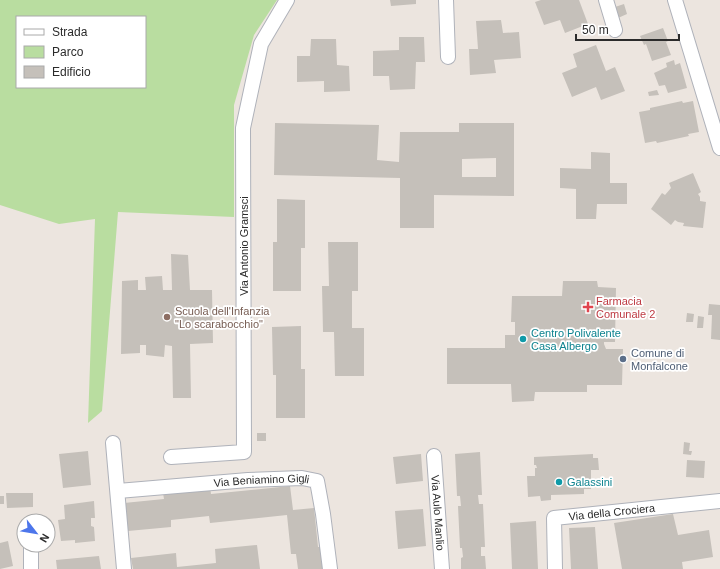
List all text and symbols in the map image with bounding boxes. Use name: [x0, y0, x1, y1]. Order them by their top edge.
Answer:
legend: [16, 16, 146, 88]
scale bar: [576, 16, 679, 42]
text: 50 m: [582, 23, 609, 37]
text: Strada: [52, 25, 88, 39]
text: Parco: [52, 45, 84, 59]
text: Edificio: [52, 65, 91, 79]
street label: Via Antonio Gramsci: [238, 196, 250, 296]
place label: Farmacia Comunale 2: [596, 295, 655, 320]
marker: Farmacia Comunale 2: [583, 302, 593, 312]
place label: Scuola dell'Infanzia "Lo scarabocchio": [175, 305, 270, 330]
marker: Scuola dell'Infanzia "Lo scarabocchio": [162, 312, 172, 322]
place label: Centro Polivalente Casa Albergo: [531, 327, 621, 352]
marker: Centro Polivalente Casa Albergo: [518, 334, 528, 344]
place label: Comune di Monfalcone: [631, 347, 688, 372]
marker: Comune di Monfalcone: [618, 354, 628, 364]
street label: Via Beniamino Gigli: [213, 472, 310, 489]
street label: Via Aulo Manlio: [429, 475, 447, 551]
place label: Galassini: [567, 476, 612, 488]
marker: Galassini: [554, 477, 564, 487]
street label: Via della Crociera: [568, 502, 656, 522]
north arrow: [16, 513, 56, 553]
text: N: [37, 532, 52, 545]

